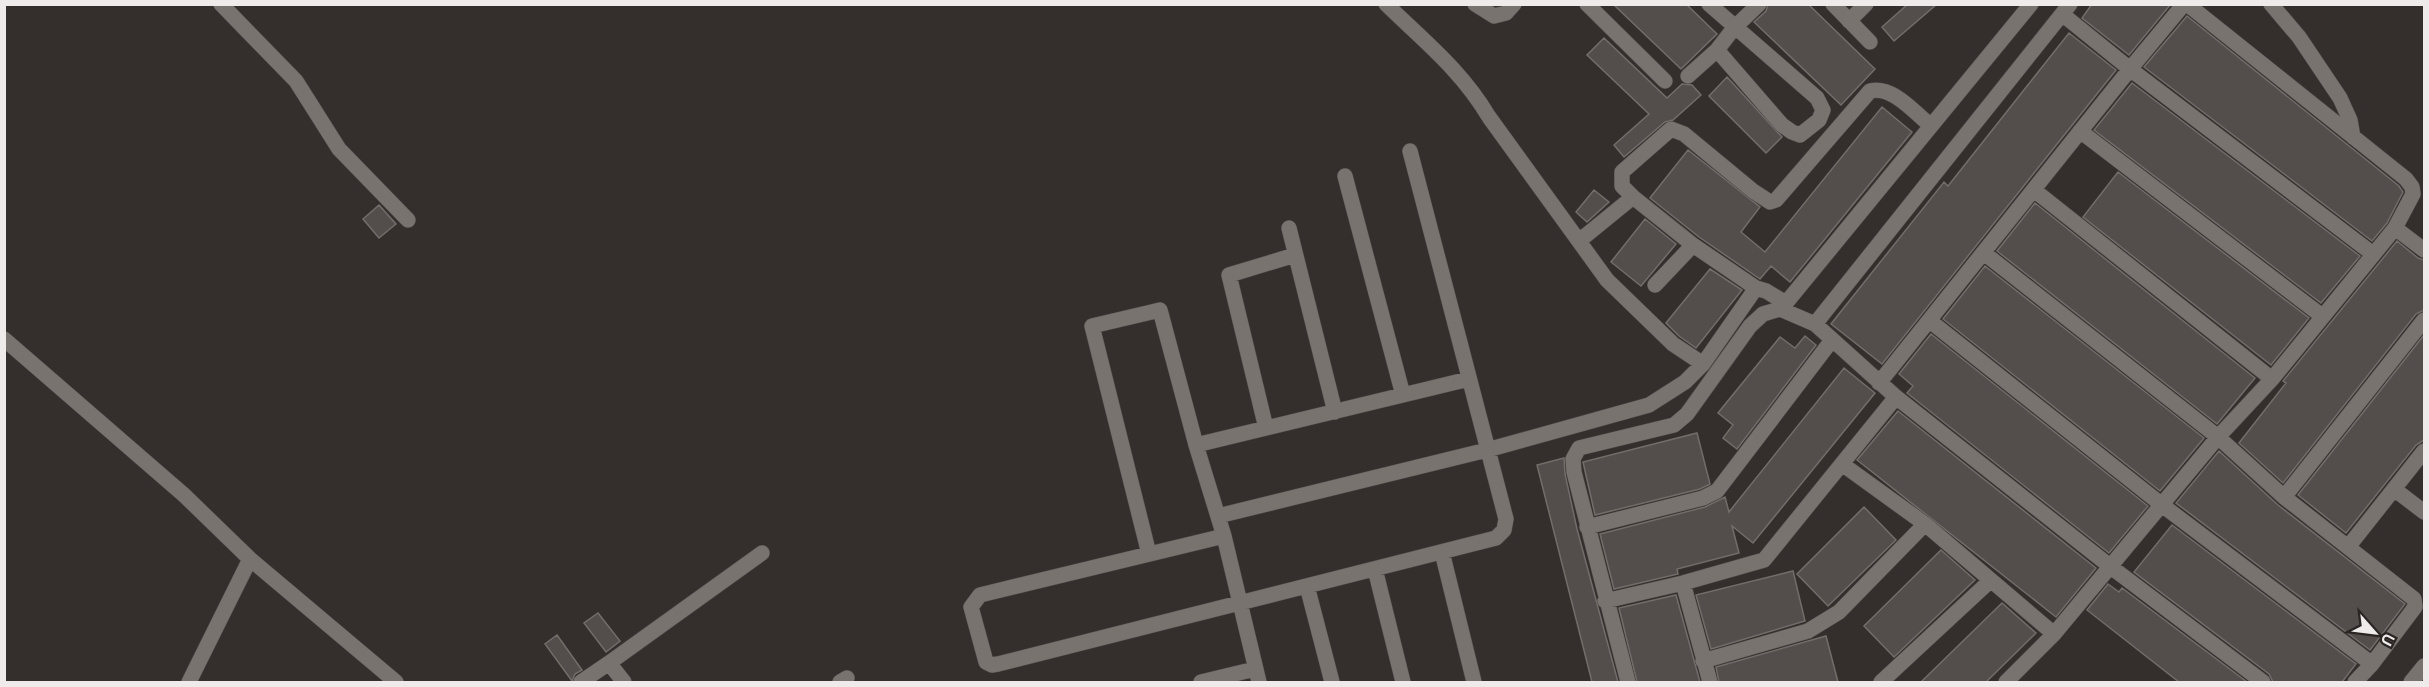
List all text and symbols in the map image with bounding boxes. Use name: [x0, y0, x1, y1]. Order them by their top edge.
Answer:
north arrow: [2345, 603, 2405, 663]
text: U: [2377, 630, 2399, 649]

